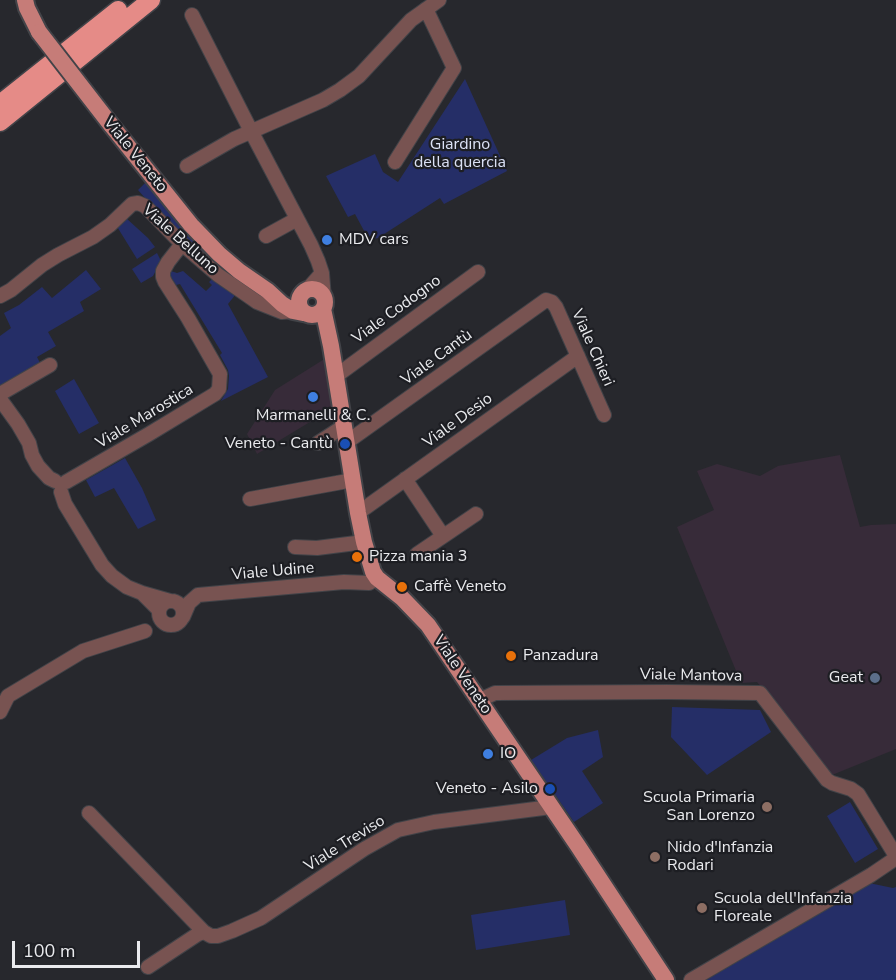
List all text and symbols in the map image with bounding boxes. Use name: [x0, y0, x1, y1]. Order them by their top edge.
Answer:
street label: Viale Veneto: [99, 114, 171, 196]
park label: Giardino della quercia: [414, 135, 506, 173]
street label: Viale Belluno: [138, 201, 222, 279]
place label: MDV cars: [339, 230, 409, 250]
marker: MDV cars: [320, 233, 334, 247]
street label: Viale Codogno: [349, 271, 445, 349]
street label: Viale Chieri: [567, 307, 617, 389]
street label: Viale Cantù: [398, 326, 476, 390]
street label: Viale Marostica: [93, 380, 197, 454]
street label: Viale Desio: [420, 389, 496, 453]
marker: Marmanelli & C.: [306, 390, 320, 404]
place label: Marmanelli & C.: [256, 406, 370, 426]
place label: Veneto - Cantù: [225, 434, 333, 454]
marker: Veneto - Cantù: [338, 437, 352, 451]
place label: Pizza mania 3: [369, 547, 467, 567]
marker: Pizza mania 3: [350, 550, 364, 564]
street label: Viale Udine: [231, 559, 315, 585]
place label: Caffè Veneto: [414, 577, 506, 597]
marker: Caffè Veneto: [395, 580, 409, 594]
street label: Viale Veneto: [429, 632, 495, 718]
place label: Panzadura: [523, 646, 599, 666]
marker: Panzadura: [504, 649, 518, 663]
street label: Viale Mantova: [640, 666, 742, 686]
place label: Geat: [829, 668, 863, 688]
marker: Geat: [868, 671, 882, 685]
place label: IO: [500, 744, 516, 764]
marker: IO: [481, 747, 495, 761]
place label: Veneto - Asilo: [436, 779, 538, 799]
marker: Veneto - Asilo: [543, 782, 557, 796]
place label: Scuola Primaria San Lorenzo: [643, 788, 755, 826]
marker: Scuola Primaria San Lorenzo: [760, 800, 774, 814]
street label: Viale Treviso: [301, 812, 389, 876]
place label: Nido d'Infanzia Rodari: [667, 838, 773, 876]
marker: Nido d'Infanzia Rodari: [648, 850, 662, 864]
place label: Scuola dell'Infanzia Floreale: [714, 889, 852, 927]
marker: Scuola dell'Infanzia Floreale: [695, 901, 709, 915]
scale bar: [15, 929, 142, 967]
text: 100 m: [23, 939, 75, 963]

